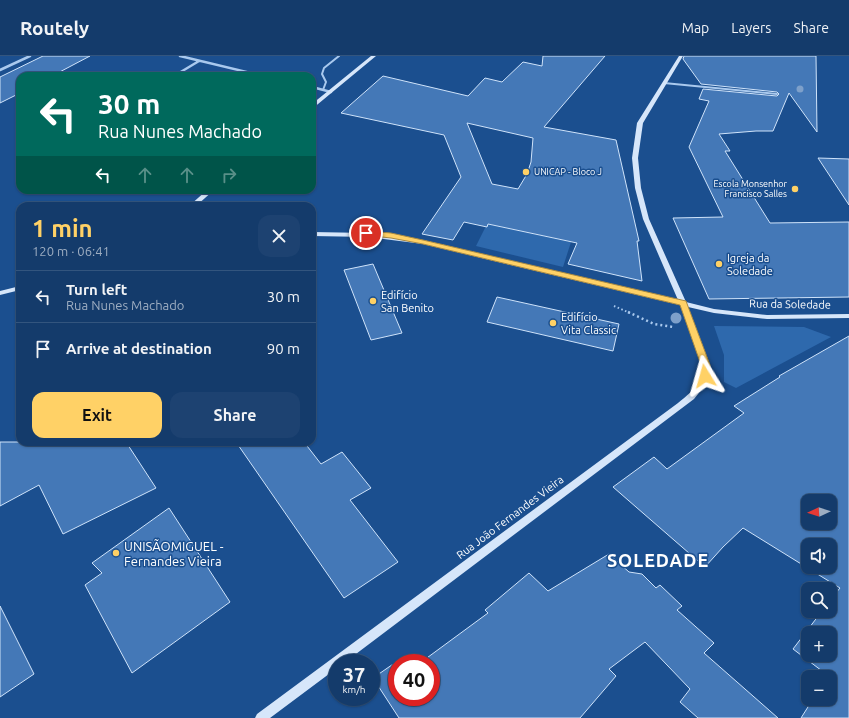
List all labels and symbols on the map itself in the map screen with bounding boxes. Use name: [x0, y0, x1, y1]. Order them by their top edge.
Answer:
marker: UNICAP - Bloco J: [521, 167, 531, 177]
place label: UNICAP - Bloco J: [534, 167, 602, 177]
place label: Escola Monsenhor Francisco Salles: [714, 179, 788, 199]
marker: Escola Monsenhor Francisco Salles: [790, 184, 800, 194]
pin: [349, 216, 383, 250]
place label: Igreja da Soledade: [727, 252, 773, 277]
marker: Igreja da Soledade: [714, 259, 724, 269]
place label: Edifício San Benito: [381, 289, 434, 314]
marker: Edifício San Benito: [368, 296, 378, 306]
street label: Rua da Soledade: [749, 297, 831, 311]
place label: Edifício Vita Classic: [561, 311, 616, 336]
marker: Edifício Vita Classic: [548, 318, 558, 328]
position arrow: [684, 355, 726, 397]
street label: Rua João Fernandes Vieira: [454, 473, 566, 561]
north arrow: [801, 494, 837, 530]
place label: UNISÃOMIGUEL - Fernandes Vieira: [124, 539, 224, 568]
marker: UNISÃOMIGUEL - Fernandes Vieira: [111, 548, 121, 558]
district label: SOLEDADE: [607, 550, 709, 570]
speed limit sign: 40: [388, 654, 440, 706]

